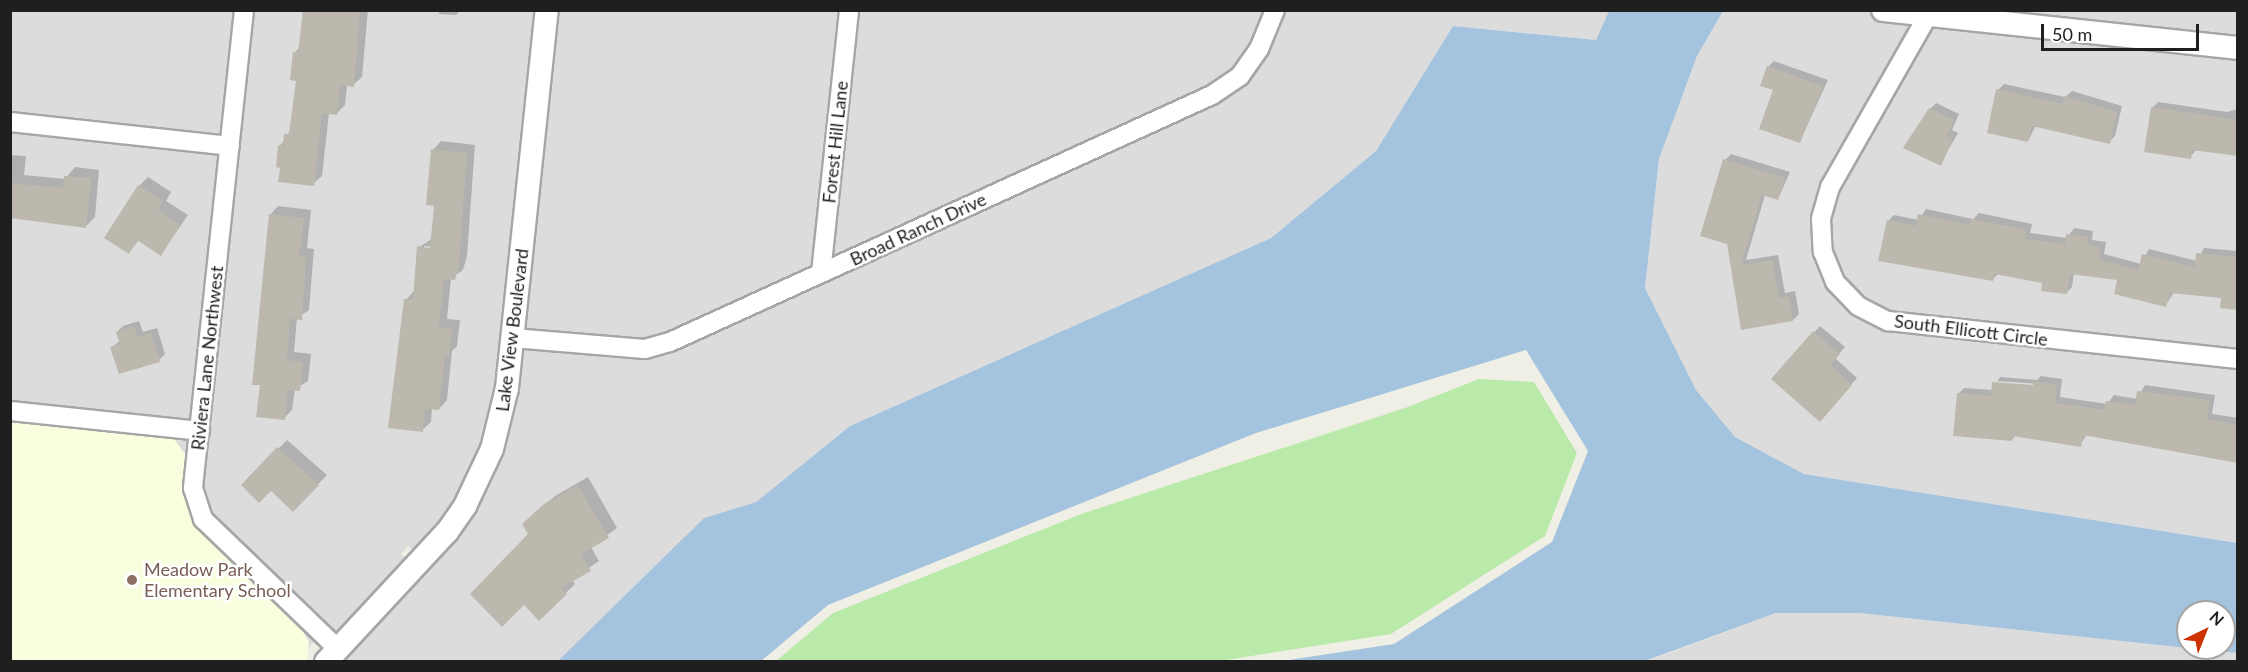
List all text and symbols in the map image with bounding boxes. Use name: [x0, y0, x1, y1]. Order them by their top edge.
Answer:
scale bar: [2044, 12, 2202, 50]
text: 50 m: [2052, 23, 2092, 45]
street label: Forest Hill Lane: [818, 80, 852, 204]
street label: Broad Ranch Drive: [846, 188, 990, 270]
street label: Lake View Boulevard: [491, 247, 533, 413]
street label: Riviera Lane Northwest: [187, 265, 227, 451]
street label: South Ellicott Circle: [1893, 310, 2049, 350]
place label: Meadow Park Elementary School: [144, 559, 291, 602]
marker: Meadow Park Elementary School: [125, 573, 139, 587]
north arrow: [2176, 600, 2236, 660]
text: N: [2206, 607, 2228, 629]

